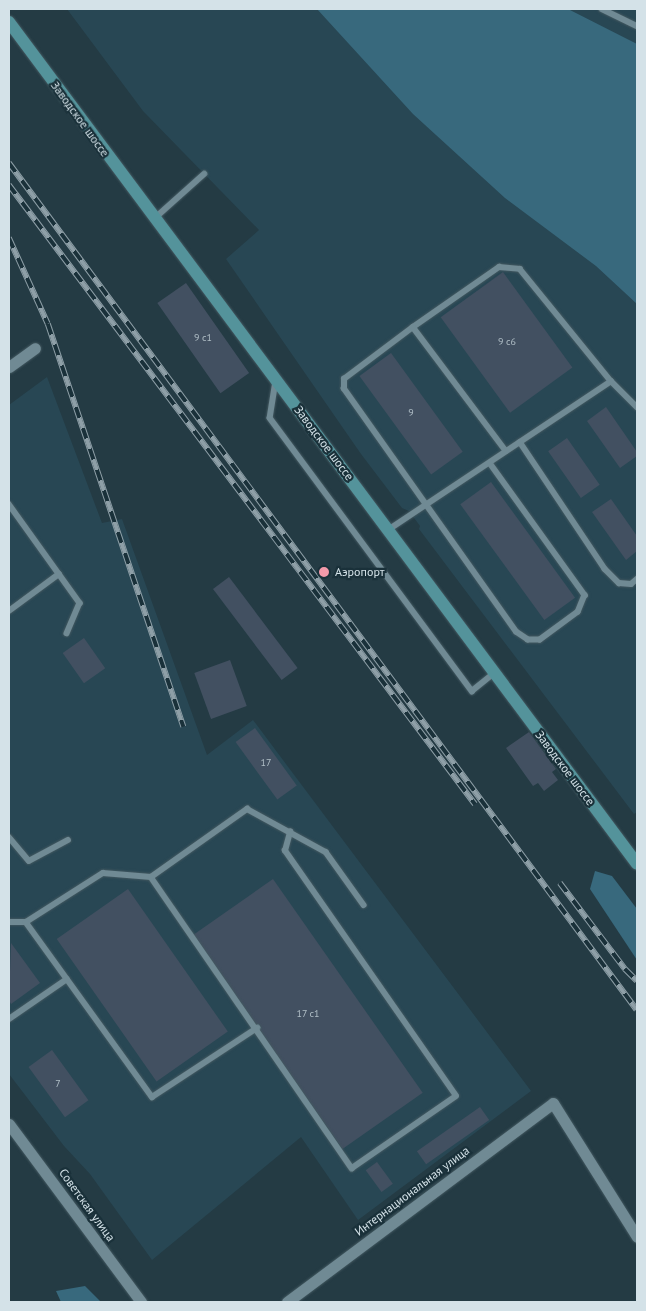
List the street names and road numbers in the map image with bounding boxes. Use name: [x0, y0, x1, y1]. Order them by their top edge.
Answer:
street label: Заводское шоссе: [48, 78, 112, 160]
street label: Заводское шоссе: [291, 403, 357, 483]
street label: Заводское шоссе: [532, 728, 598, 808]
street label: Интернациональная улица: [352, 1143, 472, 1239]
street label: Советская улица: [56, 1166, 118, 1244]

